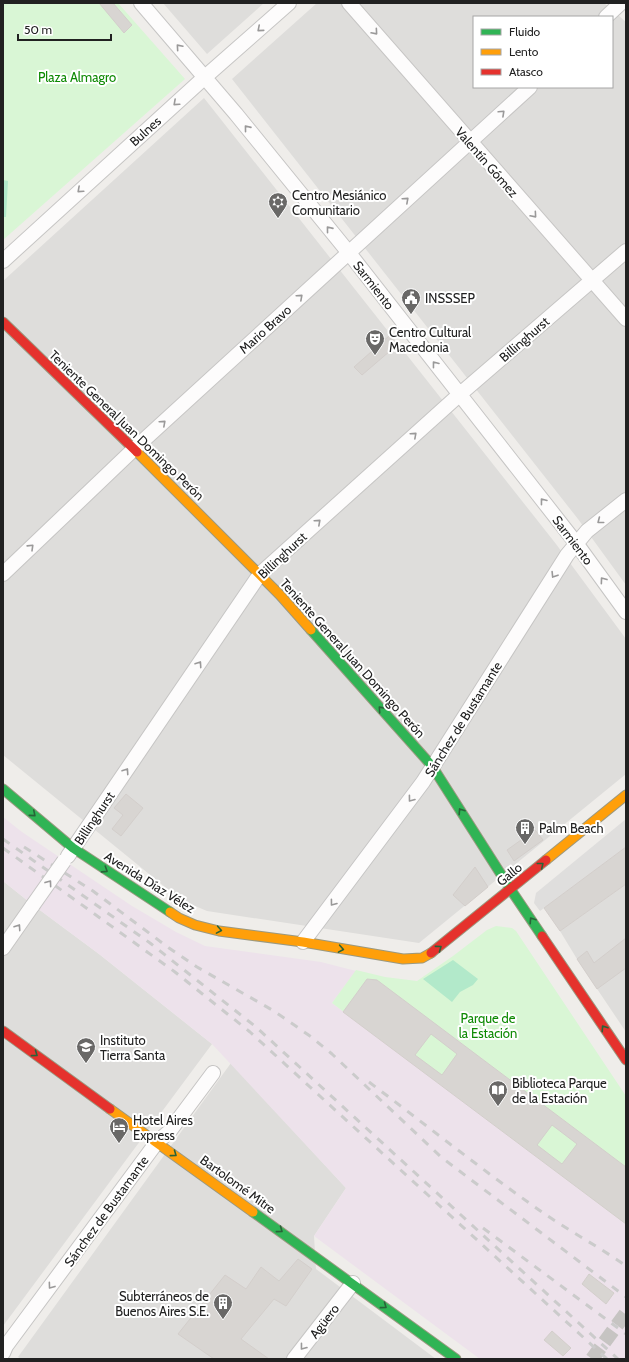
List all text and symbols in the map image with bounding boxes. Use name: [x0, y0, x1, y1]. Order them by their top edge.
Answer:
scale bar: [18, 16, 111, 42]
legend: [473, 16, 613, 88]
text: 50 m: [24, 22, 52, 37]
one-way arrow: [257, 24, 265, 31]
text: Fluido: [509, 24, 541, 39]
one-way arrow: [370, 28, 377, 35]
one-way arrow: [177, 44, 184, 52]
text: Lento: [509, 44, 539, 59]
text: Atasco: [509, 64, 543, 79]
park label: Plaza Almagro: [38, 69, 116, 85]
one-way arrow: [173, 98, 181, 106]
one-way arrow: [497, 110, 505, 117]
street label: Bulnes: [126, 112, 165, 149]
street label: Valentín Gómez: [452, 124, 522, 200]
one-way arrow: [245, 125, 252, 132]
one-way arrow: [77, 186, 85, 193]
place label: Centro Mesiánico Comunitario: [292, 187, 386, 218]
synagogue icon: Centro Mesiánico Comunitario: [267, 191, 289, 219]
one-way arrow: [401, 198, 409, 205]
one-way arrow: [529, 210, 537, 218]
one-way arrow: [327, 226, 334, 233]
street label: Sarmiento: [350, 257, 398, 313]
public building icon: INSSSEP: [400, 287, 422, 315]
place label: INSSSEP: [425, 290, 475, 306]
one-way arrow: [295, 295, 303, 302]
street label: Mario Bravo: [236, 301, 294, 357]
street label: Billinghurst: [496, 313, 553, 365]
place label: Centro Cultural Macedonia: [389, 324, 471, 355]
theatre icon: Centro Cultural Macedonia: [364, 328, 386, 356]
street label: Teniente General Juan Domingo Perón: [46, 347, 208, 503]
one-way arrow: [433, 362, 440, 369]
one-way arrow: [158, 420, 166, 428]
one-way arrow: [409, 432, 417, 440]
one-way arrow: [541, 499, 548, 506]
street label: Sarmiento: [549, 512, 597, 568]
one-way arrow: [597, 516, 604, 523]
one-way arrow: [313, 520, 320, 527]
street label: Billinghurst: [254, 528, 310, 582]
one-way arrow: [26, 544, 34, 552]
one-way arrow: [551, 571, 559, 578]
street label: Teniente General Juan Domingo Perón: [277, 575, 429, 741]
one-way arrow: [601, 578, 608, 585]
street label: Sánchez de Bustamante: [421, 658, 505, 780]
one-way arrow: [194, 661, 201, 668]
one-way arrow: [378, 706, 386, 714]
one-way arrow: [121, 768, 129, 775]
street label: Billinghurst: [70, 788, 118, 848]
one-way arrow: [409, 794, 416, 801]
one-way arrow: [458, 808, 466, 815]
one-way arrow: [28, 810, 35, 817]
building icon: Palm Beach: [514, 817, 536, 845]
place label: Palm Beach: [539, 820, 604, 836]
street label: Avenida Díaz Vélez: [102, 848, 198, 916]
street label: Gallo: [493, 859, 525, 889]
one-way arrow: [537, 862, 544, 869]
one-way arrow: [101, 865, 108, 873]
one-way arrow: [44, 880, 51, 887]
one-way arrow: [330, 898, 337, 905]
one-way arrow: [529, 917, 536, 924]
one-way arrow: [13, 924, 20, 931]
one-way arrow: [216, 926, 222, 934]
one-way arrow: [338, 945, 345, 953]
one-way arrow: [434, 946, 441, 953]
park label: Parque de la Estación: [459, 1010, 517, 1041]
one-way arrow: [601, 1025, 609, 1032]
place label: Instituto Tierra Santa: [100, 1032, 166, 1063]
school or university icon: Instituto Tierra Santa: [75, 1036, 97, 1064]
one-way arrow: [30, 1049, 37, 1056]
place label: Biblioteca Parque de la Estación: [512, 1075, 607, 1106]
library icon: Biblioteca Parque de la Estación: [487, 1079, 509, 1107]
place label: Hotel Aires Express: [133, 1112, 193, 1143]
hotel icon: Hotel Aires Express: [108, 1116, 130, 1144]
one-way arrow: [170, 1149, 177, 1156]
street label: Bartolomé Mitre: [197, 1151, 279, 1217]
street label: Sánchez de Bustamante: [60, 1152, 152, 1269]
one-way arrow: [275, 1225, 282, 1232]
one-way arrow: [49, 1281, 56, 1288]
place label: Subterráneos de Buenos Aires S.E.: [115, 1288, 209, 1319]
building icon: Subterráneos de Buenos Aires S.E.: [212, 1292, 234, 1320]
street label: Agüero: [306, 1301, 342, 1341]
one-way arrow: [380, 1301, 387, 1308]
one-way arrow: [301, 1343, 308, 1350]

